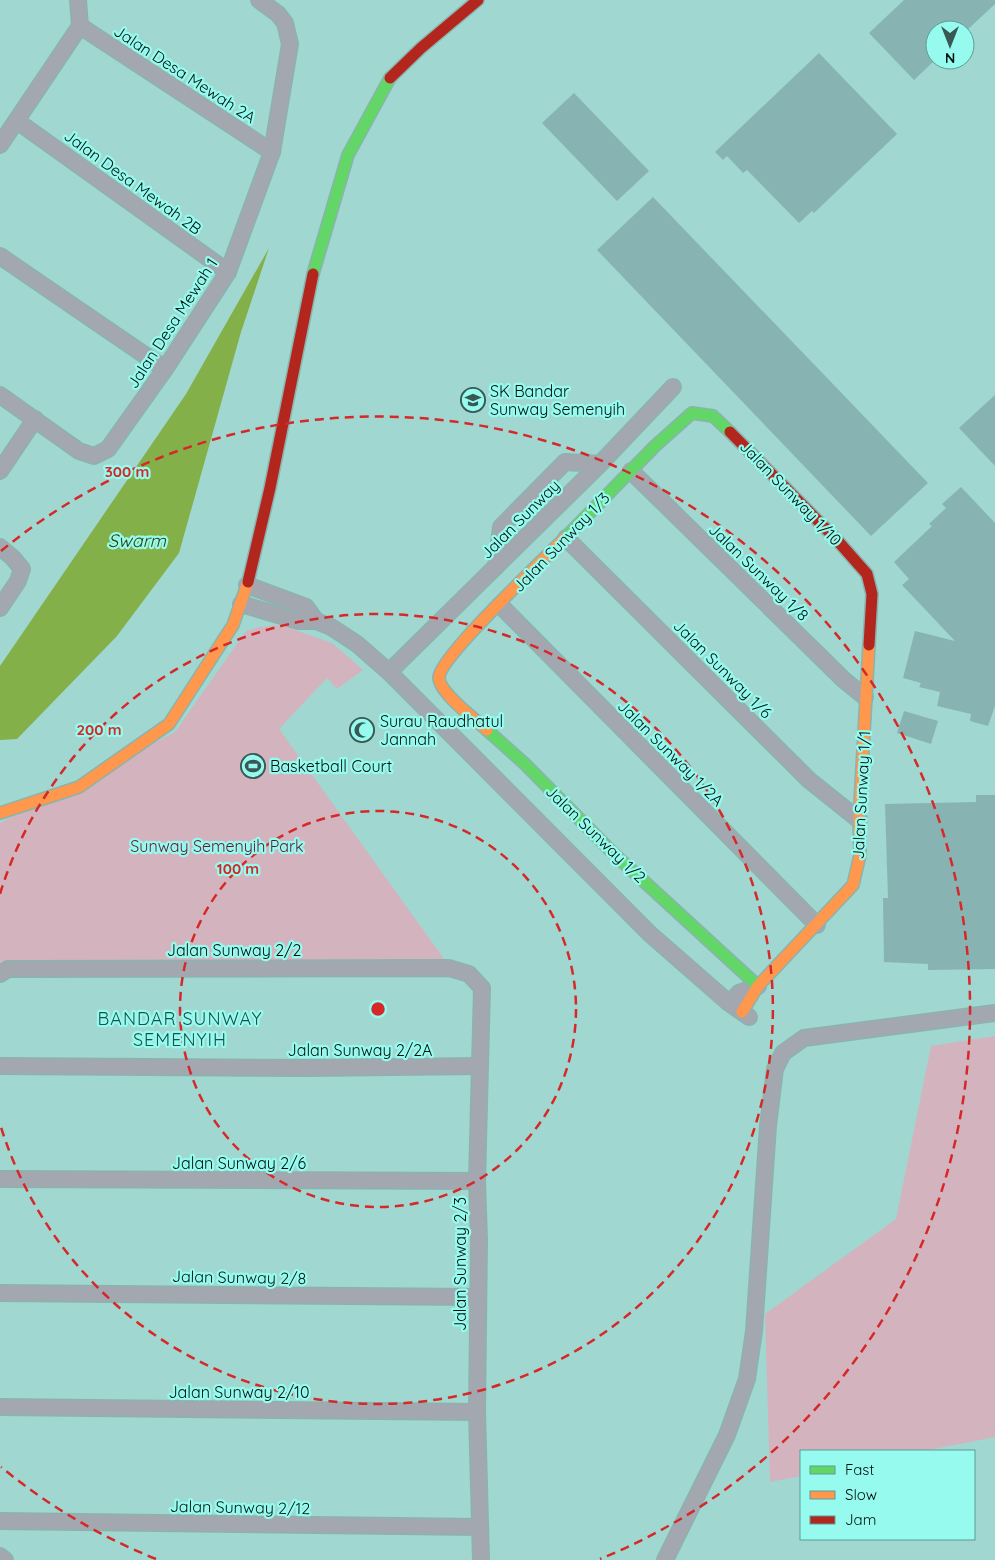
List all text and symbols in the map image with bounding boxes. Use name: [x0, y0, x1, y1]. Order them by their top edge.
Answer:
north arrow: [925, 20, 975, 70]
street label: Jalan Desa Mewah 2A: [110, 21, 260, 127]
text: N: [945, 49, 955, 67]
street label: Jalan Desa Mewah 2B: [60, 125, 206, 239]
street label: Jalan Desa Mewah 1: [122, 254, 222, 392]
place label: SK Bandar Sunway Semenyih: [490, 381, 625, 419]
school or university icon: SK Bandar Sunway Semenyih: [460, 387, 486, 413]
street label: Jalan Sunway 1/10: [736, 436, 846, 550]
text: 300 m: [105, 462, 149, 481]
street label: Jalan Sunway: [476, 475, 564, 563]
street label: Jalan Sunway 1/3: [508, 488, 614, 596]
street label: Jalan Sunway 1/8: [705, 519, 813, 625]
water label: Swarm: [108, 529, 167, 552]
street label: Jalan Sunway 1/6: [670, 616, 777, 723]
street label: Jalan Sunway 1/2A: [614, 696, 728, 810]
place label: Surau Raudhatul Jannah: [380, 711, 503, 749]
mosque icon: Surau Raudhatul Jannah: [349, 717, 375, 743]
text: 200 m: [77, 720, 122, 739]
street label: Jalan Sunway 1/1: [848, 730, 874, 860]
sports icon: Basketball Court: [240, 753, 266, 779]
place label: Basketball Court: [270, 756, 392, 776]
street label: Jalan Sunway 1/2: [542, 781, 650, 887]
park label: Sunway Semenyih Park: [130, 836, 304, 856]
text: 100 m: [217, 859, 259, 878]
street label: Jalan Sunway 2/2: [167, 940, 301, 960]
centre of rings: [369, 1000, 387, 1018]
district label: BANDAR SUNWAY SEMENYIH: [98, 1007, 262, 1051]
street label: Jalan Sunway 2/2A: [288, 1040, 432, 1060]
street label: Jalan Sunway 2/6: [172, 1153, 307, 1173]
street label: Jalan Sunway 2/3: [450, 1197, 470, 1331]
street label: Jalan Sunway 2/8: [172, 1266, 306, 1288]
street label: Jalan Sunway 2/10: [168, 1382, 310, 1402]
legend: [800, 1450, 975, 1540]
text: Fast: [845, 1460, 874, 1479]
text: Slow: [845, 1485, 877, 1504]
street label: Jalan Sunway 2/12: [170, 1496, 311, 1518]
text: Jam: [845, 1510, 876, 1529]

